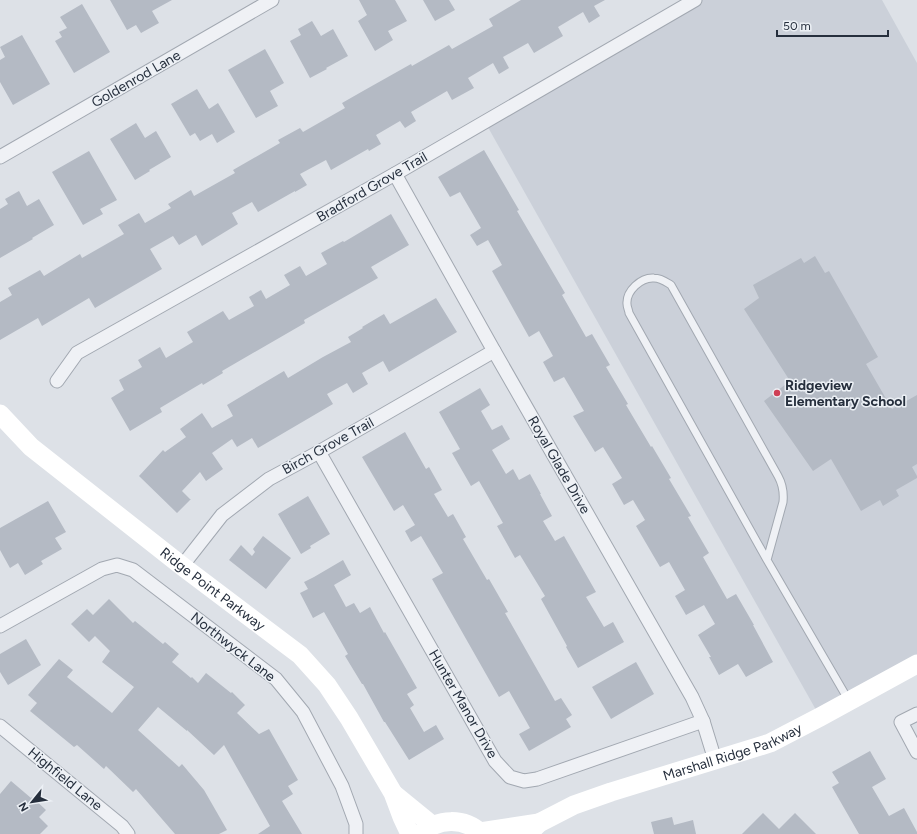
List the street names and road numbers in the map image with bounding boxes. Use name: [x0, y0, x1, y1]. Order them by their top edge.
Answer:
street label: Goldenrod Lane: [88, 46, 184, 111]
street label: Bradford Grove Trail: [314, 148, 430, 226]
street label: Royal Glade Drive: [524, 413, 594, 517]
street label: Birch Grove Trail: [279, 414, 377, 478]
street label: Ridge Point Parkway: [157, 544, 269, 635]
street label: Northwyck Lane: [187, 609, 279, 685]
street label: Hunter Manor Drive: [425, 647, 501, 762]
street label: Marshall Ridge Parkway: [661, 719, 805, 784]
street label: Highfield Lane: [24, 744, 106, 814]

